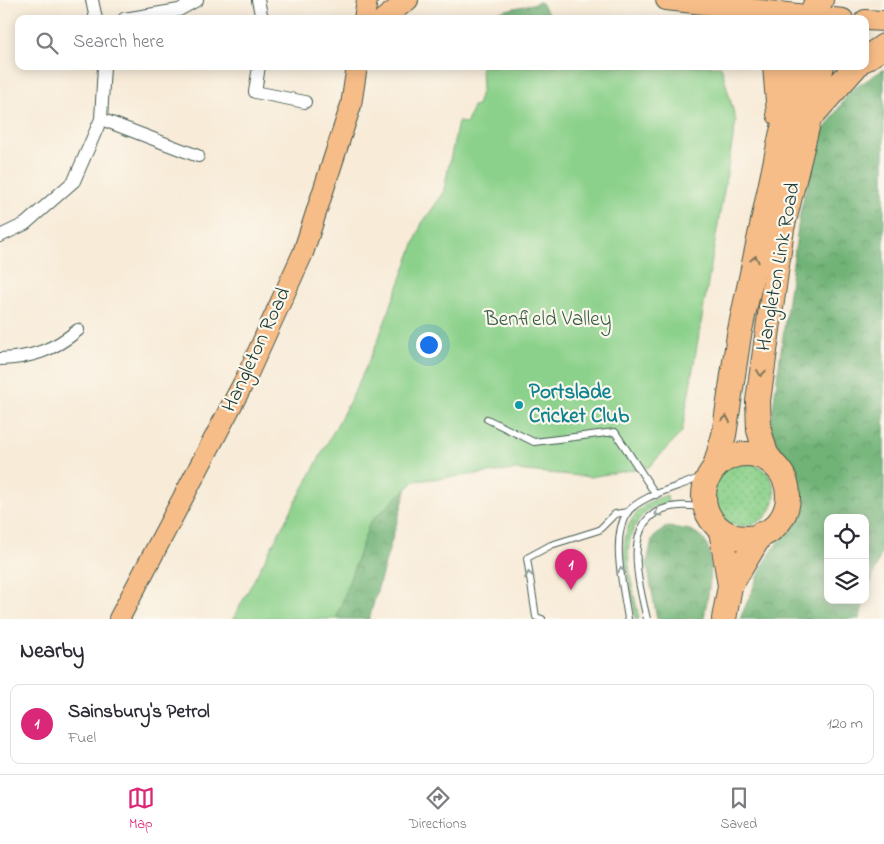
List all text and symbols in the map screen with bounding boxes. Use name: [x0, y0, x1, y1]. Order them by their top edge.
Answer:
search box: [15, 15, 869, 70]
icon: search: [33, 29, 61, 57]
text: Search here: [73, 29, 164, 56]
street label: Hangleton Link Road: [749, 180, 811, 354]
one-way arrow: [749, 255, 760, 264]
street label: Hangleton Road: [215, 282, 301, 418]
park label: Benfield Valley: [484, 305, 611, 337]
your location: [416, 332, 442, 358]
one-way arrow: [756, 369, 767, 377]
place label: Portslade Cricket Club: [529, 378, 630, 432]
marker: Portslade Cricket Club: [513, 399, 525, 411]
one-way arrow: [720, 415, 731, 423]
one-way arrow: [655, 506, 664, 516]
map controls: [824, 514, 869, 604]
button: locate: [824, 514, 869, 559]
pin: 1: [555, 549, 587, 590]
button: layers: [824, 559, 869, 604]
one-way arrow: [616, 566, 627, 574]
one-way arrow: [525, 571, 535, 579]
text: Nearby: [20, 637, 84, 667]
text: Sainsbury's Petrol: [68, 699, 210, 726]
text: 1: [34, 712, 40, 736]
text: 120 m: [827, 712, 863, 736]
text: Fuel: [68, 726, 96, 750]
tab: Map: [127, 784, 155, 835]
tab: Directions: [409, 784, 467, 835]
tab: Saved: [721, 784, 757, 835]

